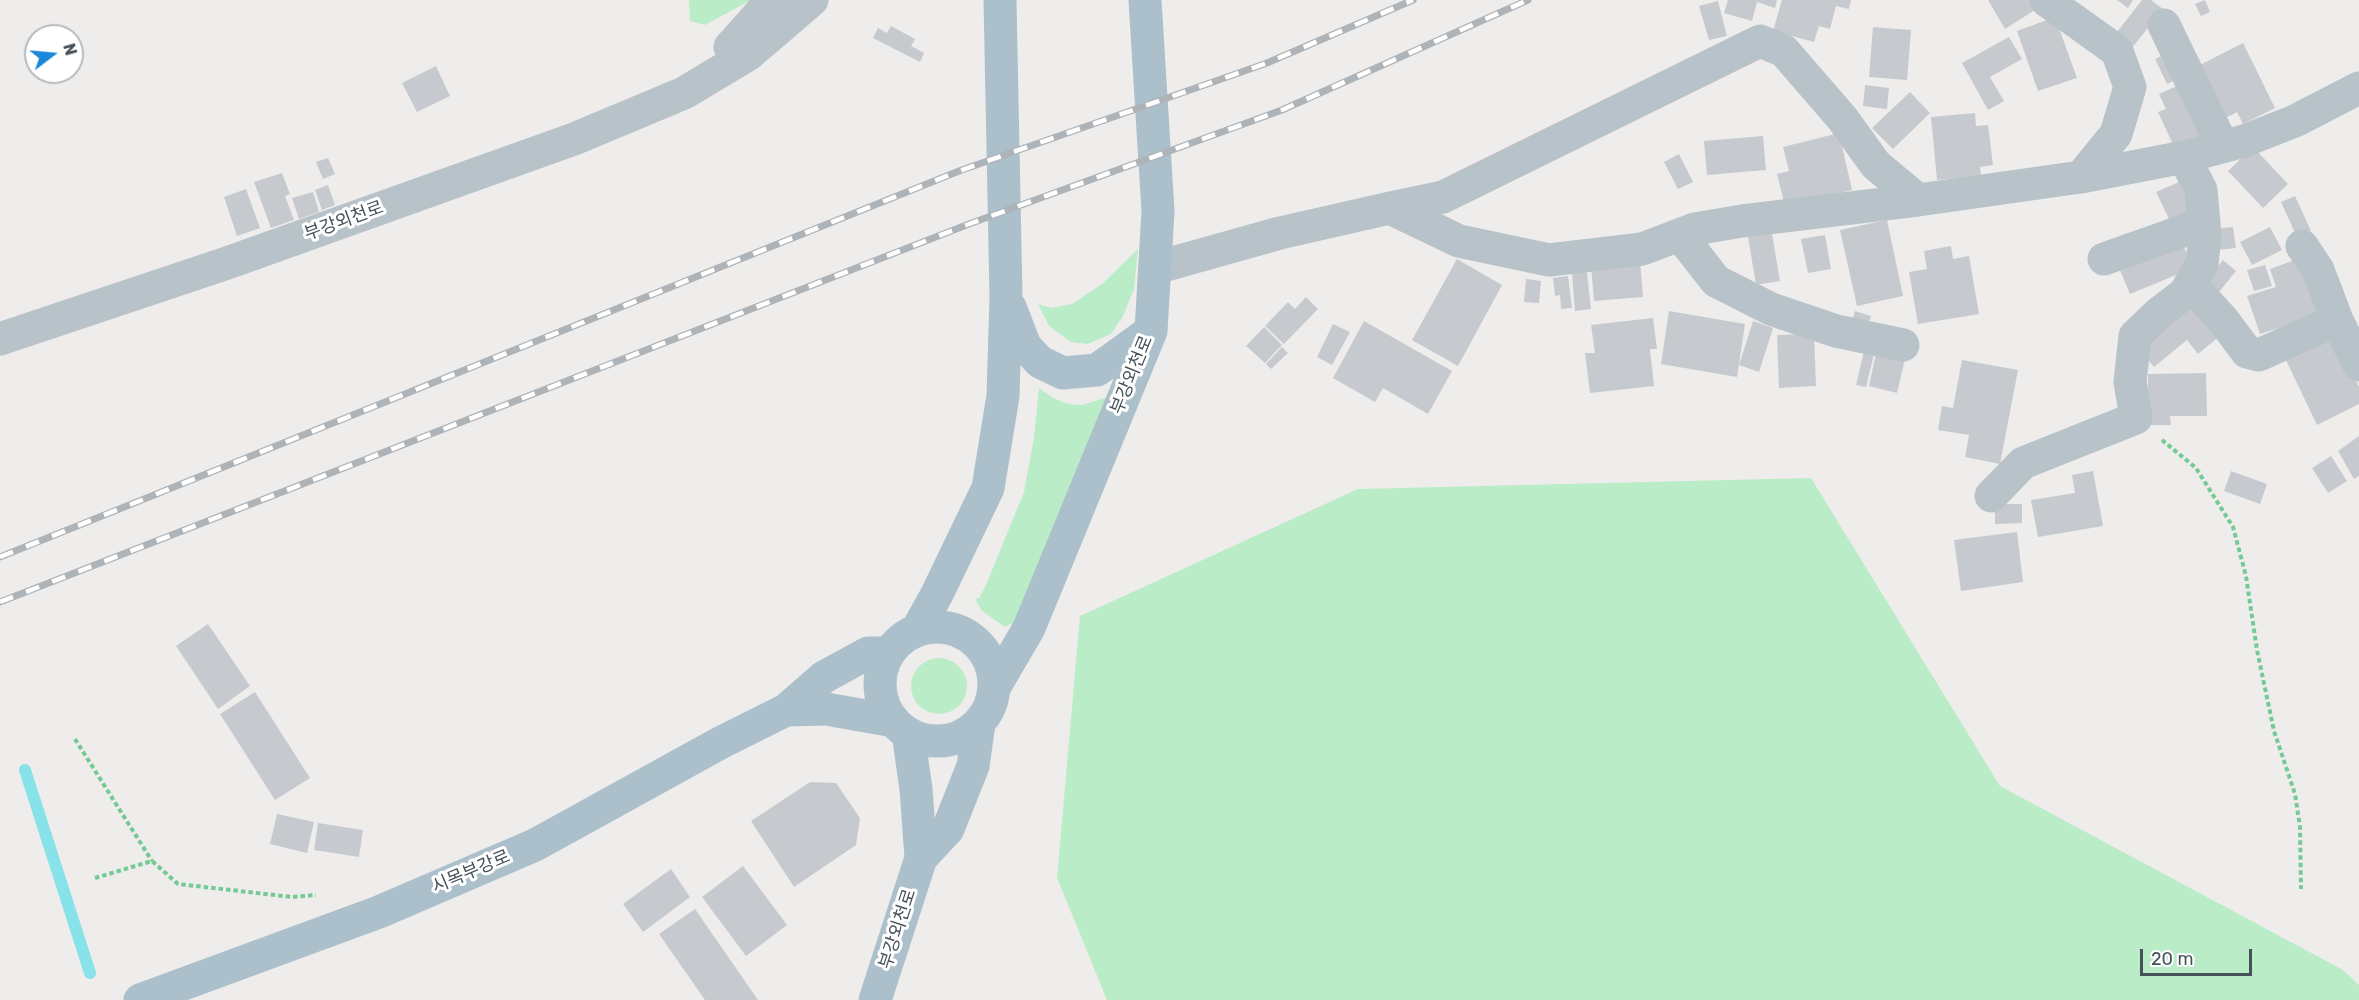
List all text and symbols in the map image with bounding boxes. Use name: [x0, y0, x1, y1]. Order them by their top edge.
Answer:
north arrow: [24, 24, 84, 84]
text: N: [59, 41, 81, 58]
street label: 부강외천로: [301, 197, 387, 245]
street label: 부강외천로: [1106, 333, 1158, 417]
street label: 시목부강로: [429, 846, 513, 898]
street label: 부강외천로: [875, 886, 921, 972]
scale bar: [2143, 937, 2256, 975]
text: 20 m: [2151, 948, 2193, 970]

